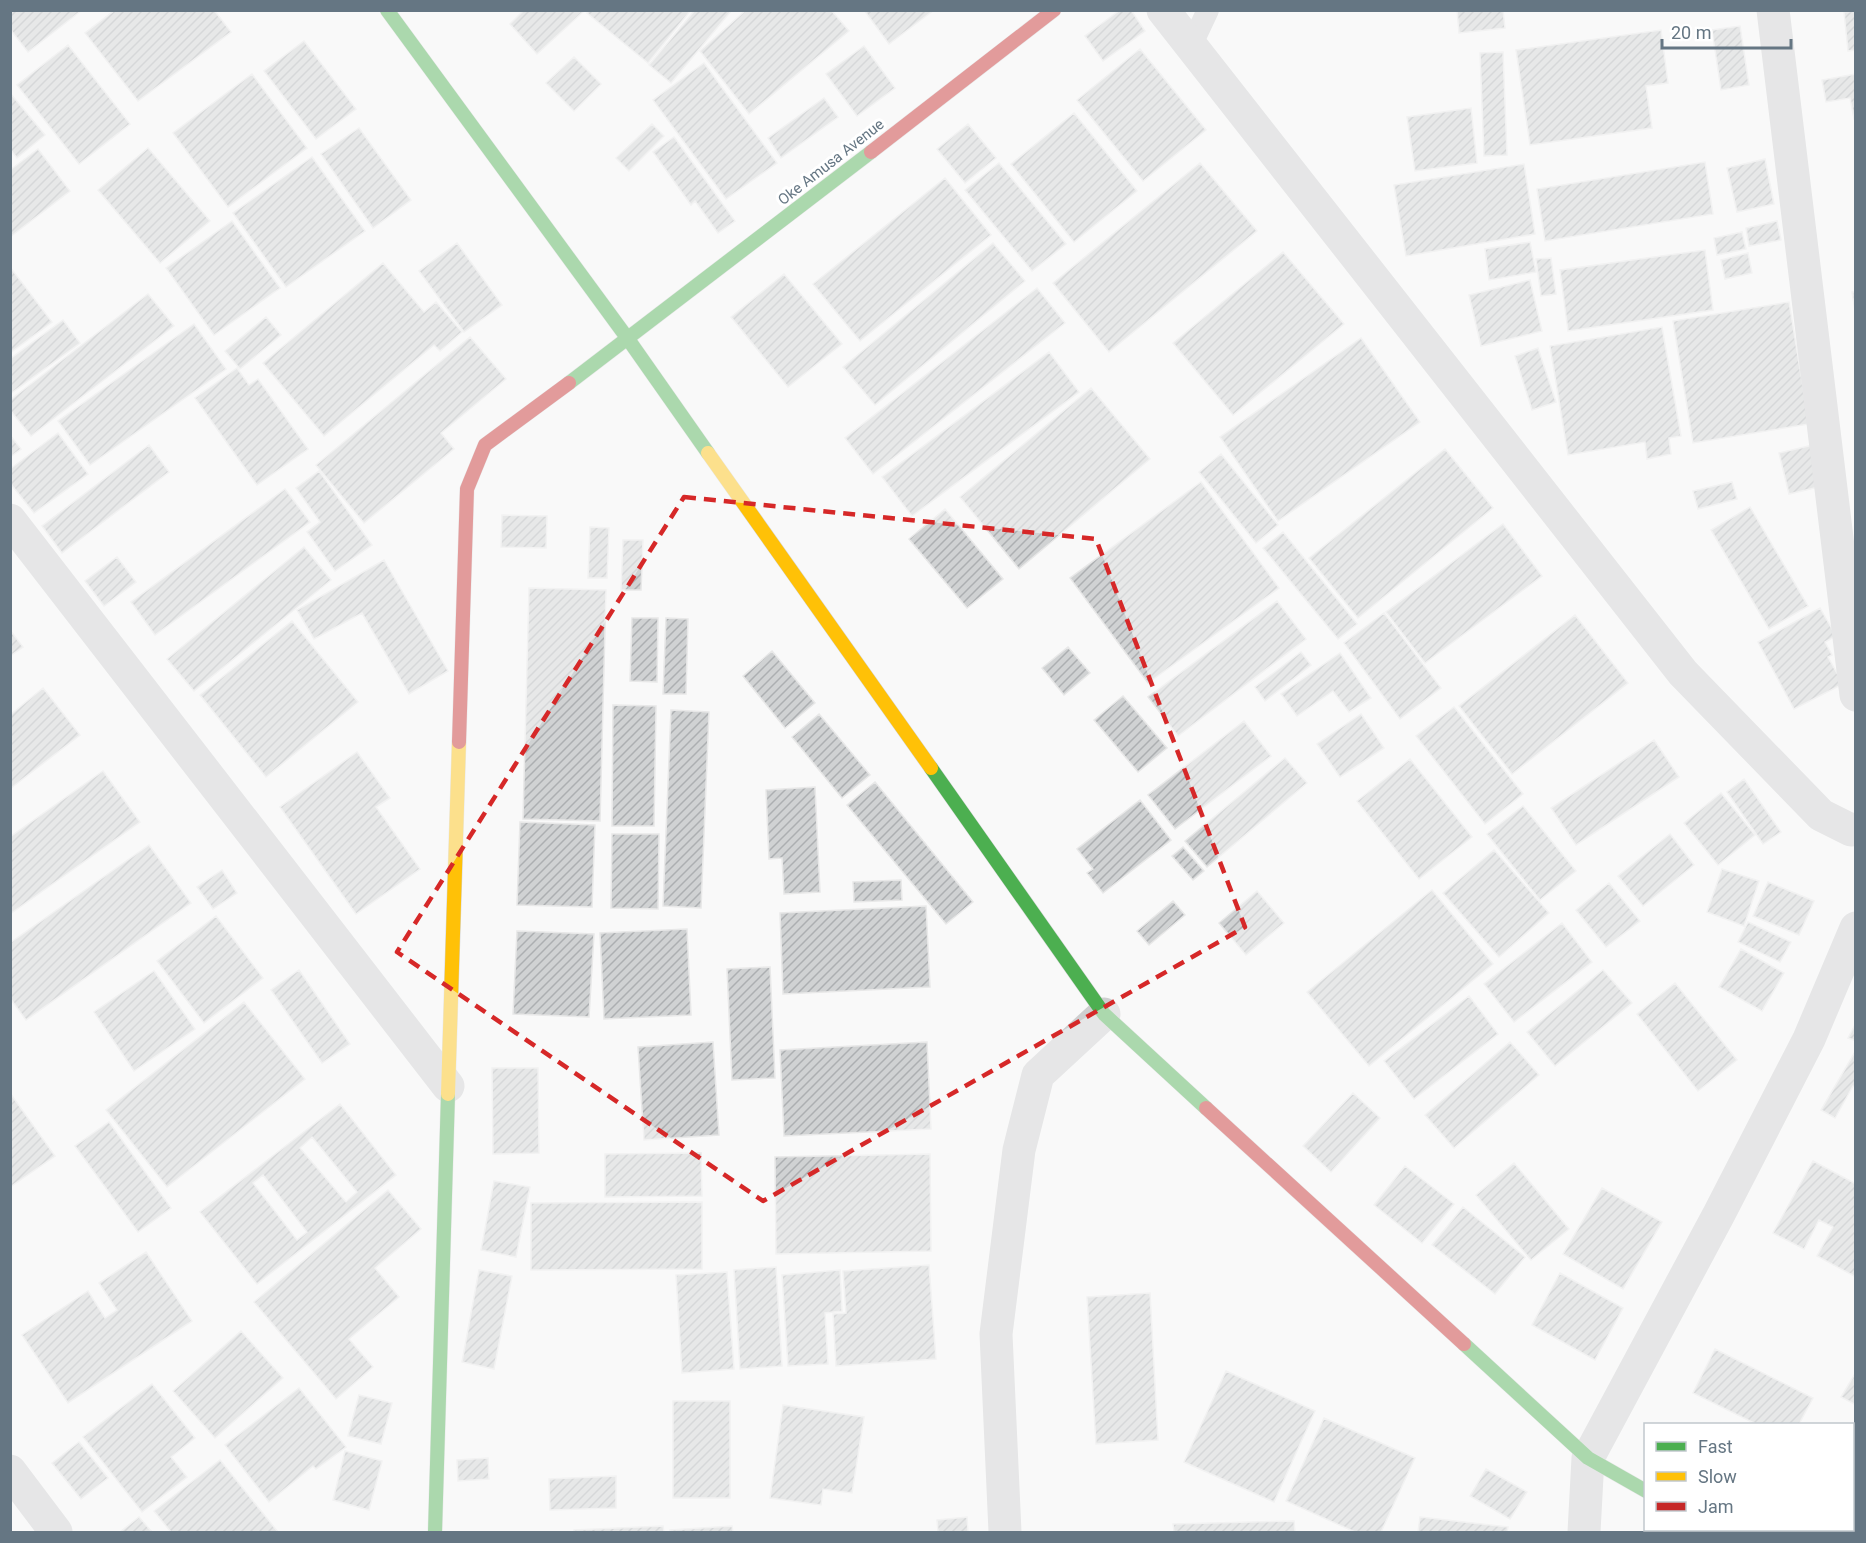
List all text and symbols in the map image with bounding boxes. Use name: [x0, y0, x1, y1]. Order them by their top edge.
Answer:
scale bar: [1662, 12, 1791, 50]
text: 20 m: [1671, 22, 1711, 43]
street label: Oke Amusa Avenue: [774, 115, 888, 209]
legend: [1644, 1423, 1854, 1531]
text: Fast: [1698, 1436, 1733, 1457]
text: Slow: [1698, 1466, 1737, 1487]
text: Jam: [1698, 1496, 1734, 1517]

